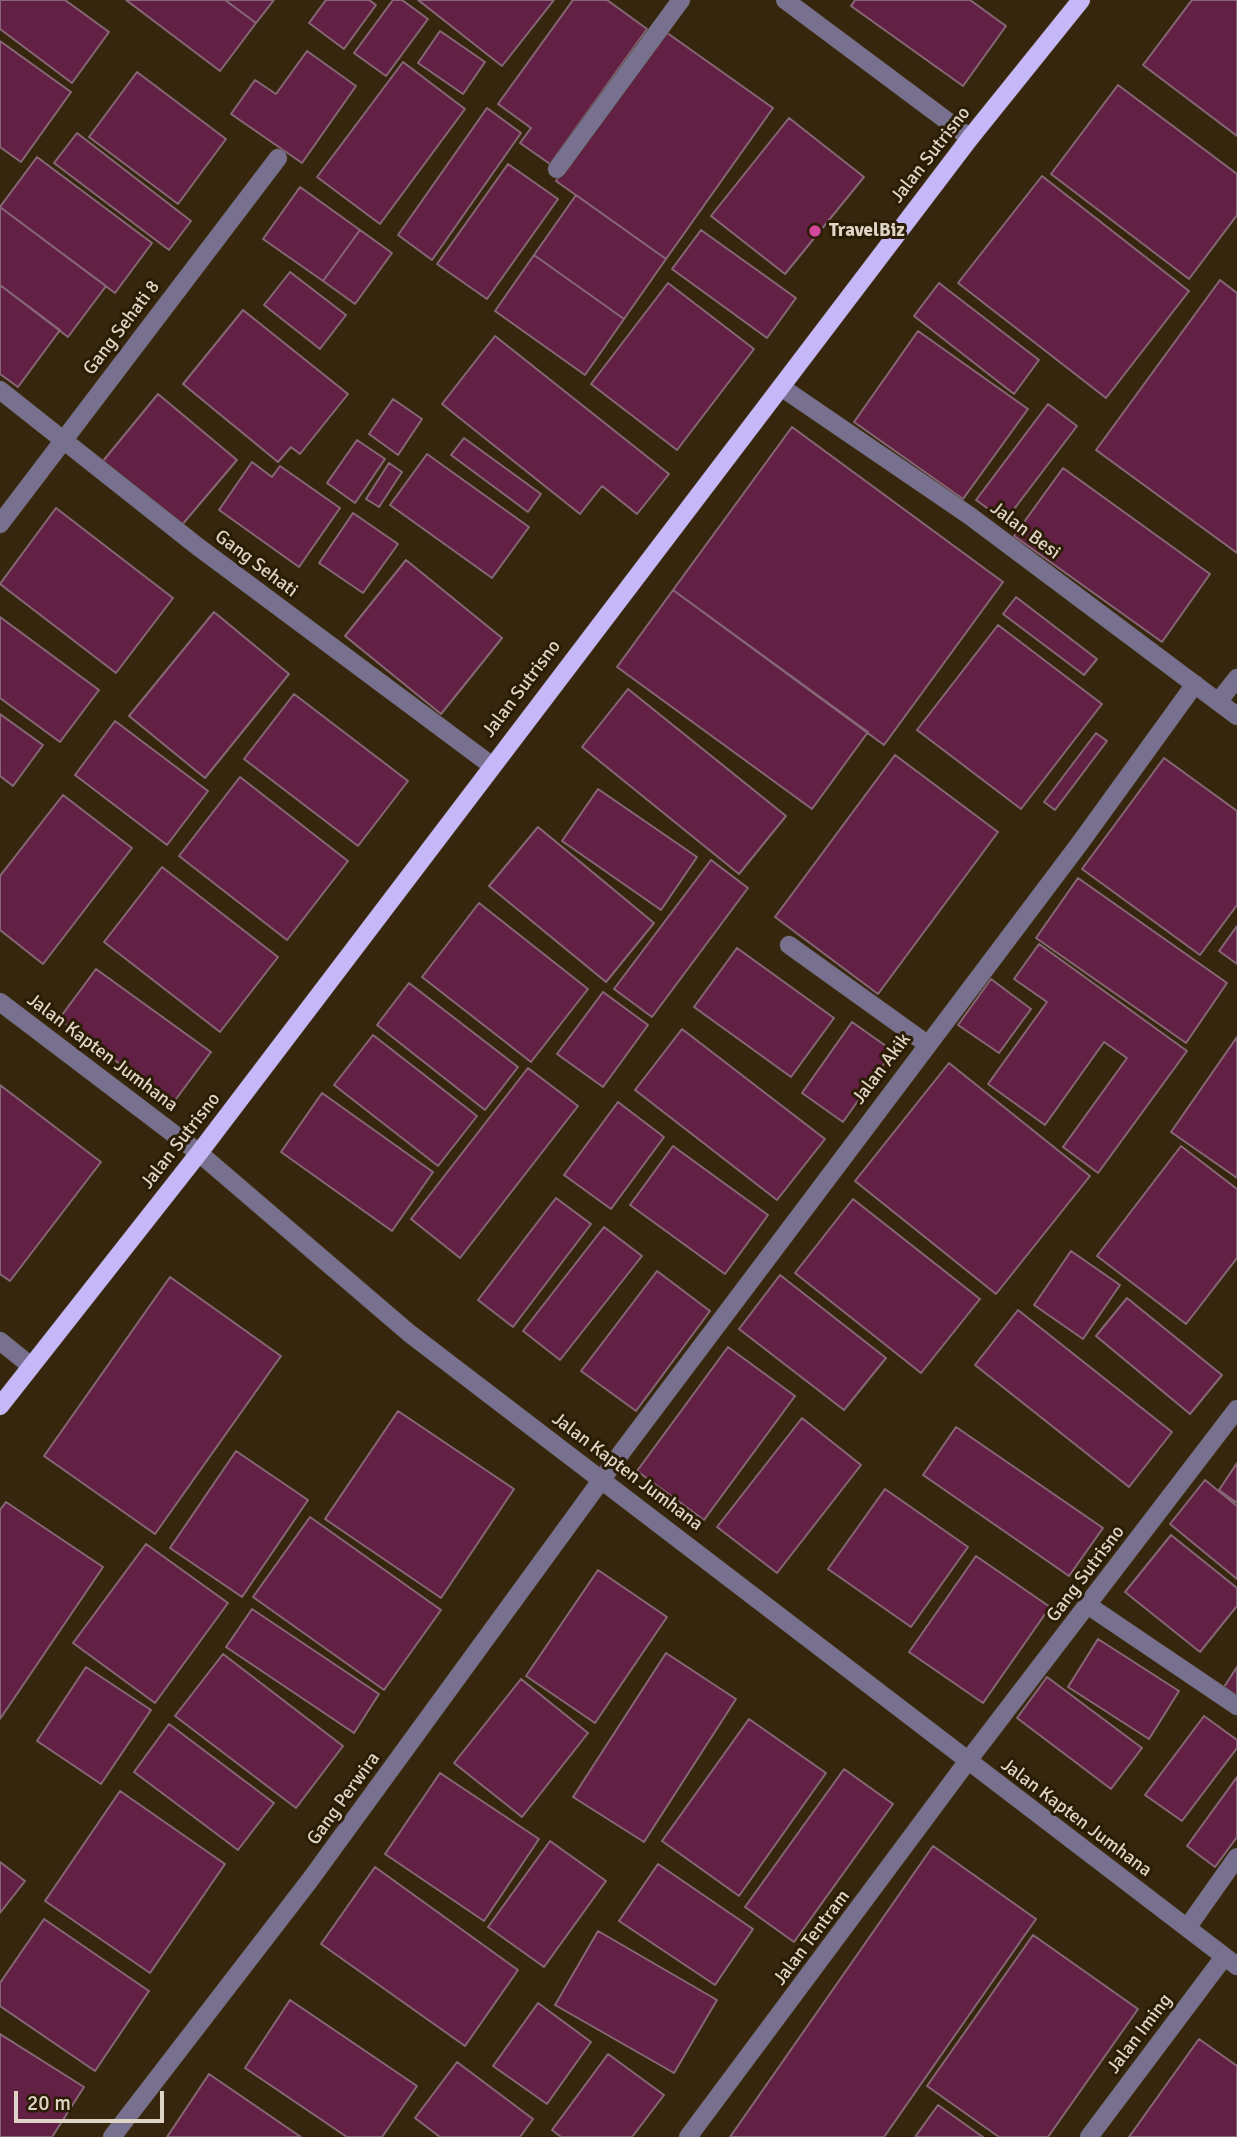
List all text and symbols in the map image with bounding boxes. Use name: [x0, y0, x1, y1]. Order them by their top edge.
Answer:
street label: Jalan Sutrisno: [886, 102, 976, 208]
place label: TravelBiz: [829, 220, 905, 242]
marker: TravelBiz: [807, 223, 823, 239]
street label: Gang Sehati 8: [79, 276, 165, 380]
street label: Jalan Besi: [985, 497, 1065, 565]
street label: Gang Sehati: [210, 525, 302, 603]
street label: Jalan Sutrisno: [478, 636, 566, 742]
street label: Jalan Kapten Jumhana: [22, 989, 182, 1117]
street label: Jalan Akik: [848, 1029, 916, 1109]
street label: Jalan Sutrisno: [136, 1088, 226, 1194]
street label: Jalan Kapten Jumhana: [547, 1408, 707, 1536]
street label: Gang Sutrisno: [1042, 1521, 1130, 1627]
street label: Gang Perwira: [303, 1748, 385, 1850]
street label: Jalan Kapten Jumhana: [996, 1754, 1156, 1882]
street label: Jalan Tentram: [769, 1886, 855, 1990]
street label: Jalan Iming: [1103, 1990, 1177, 2078]
scale bar: [18, 2078, 168, 2122]
text: 20 m: [27, 2090, 71, 2116]

